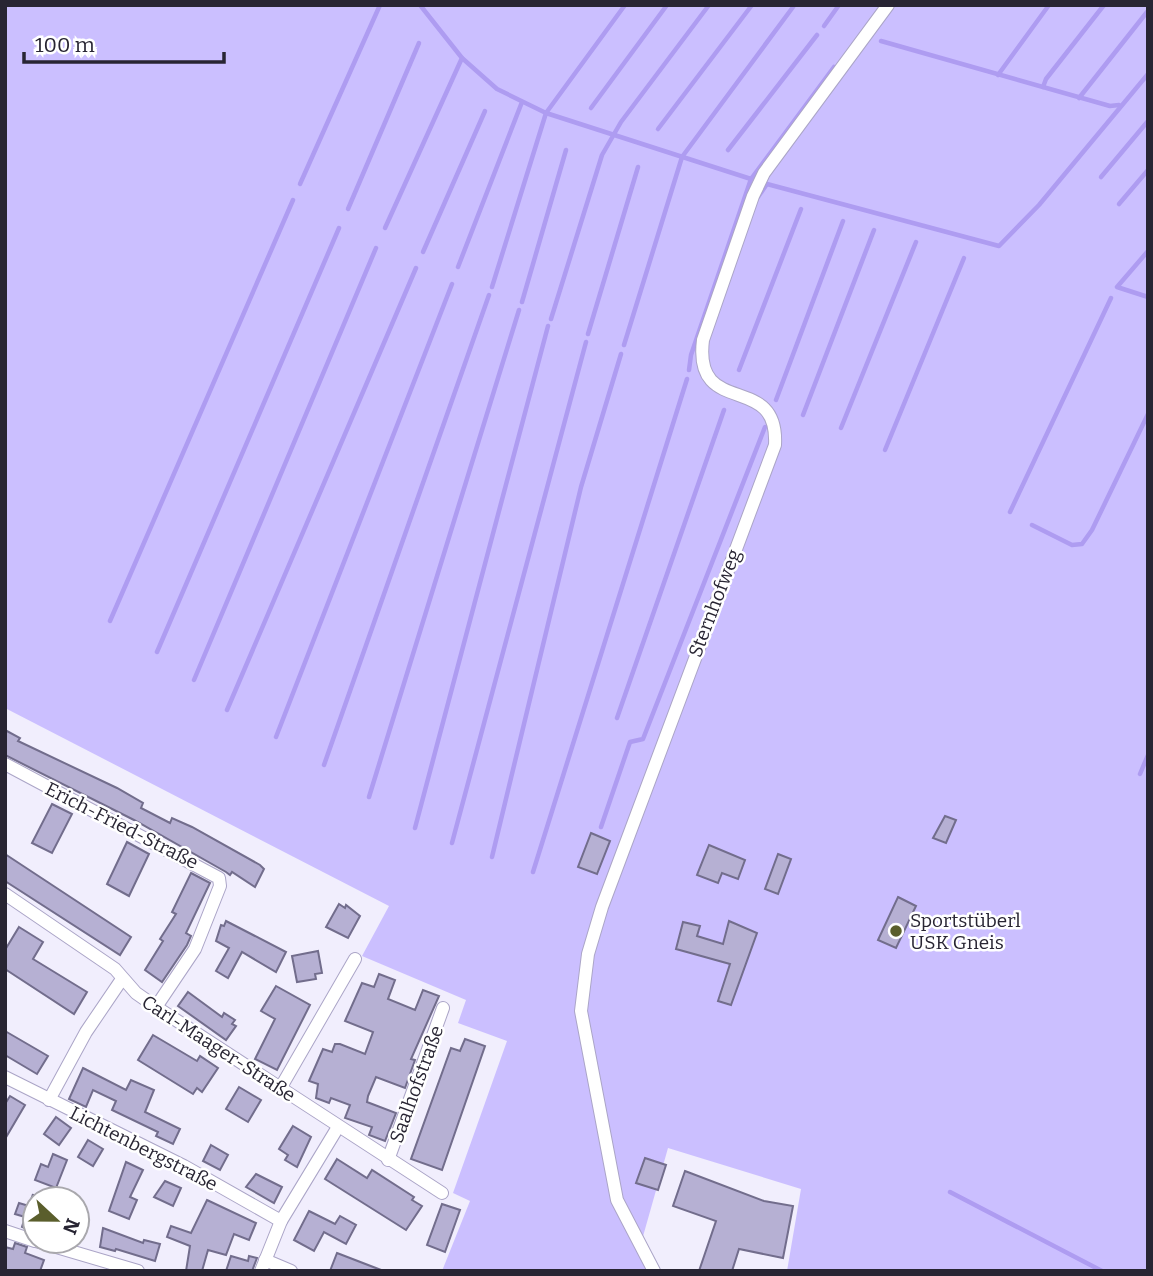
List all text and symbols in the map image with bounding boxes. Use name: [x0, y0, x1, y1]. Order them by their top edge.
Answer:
scale bar: [24, 21, 224, 65]
text: 100 m: [35, 32, 95, 58]
street label: Sternhofweg: [683, 546, 746, 660]
street label: Erich-Fried-Straße: [41, 777, 202, 874]
place label: Sportstüberl USK Gneis: [910, 909, 1021, 954]
marker: Sportstüberl USK Gneis: [888, 923, 904, 939]
street label: Carl-Maager-Straße: [138, 990, 300, 1107]
street label: Saalhofstraße: [385, 1022, 448, 1146]
street label: Lichtenbergstraße: [66, 1101, 221, 1196]
north arrow: [21, 1185, 91, 1255]
text: N: [58, 1215, 85, 1238]

